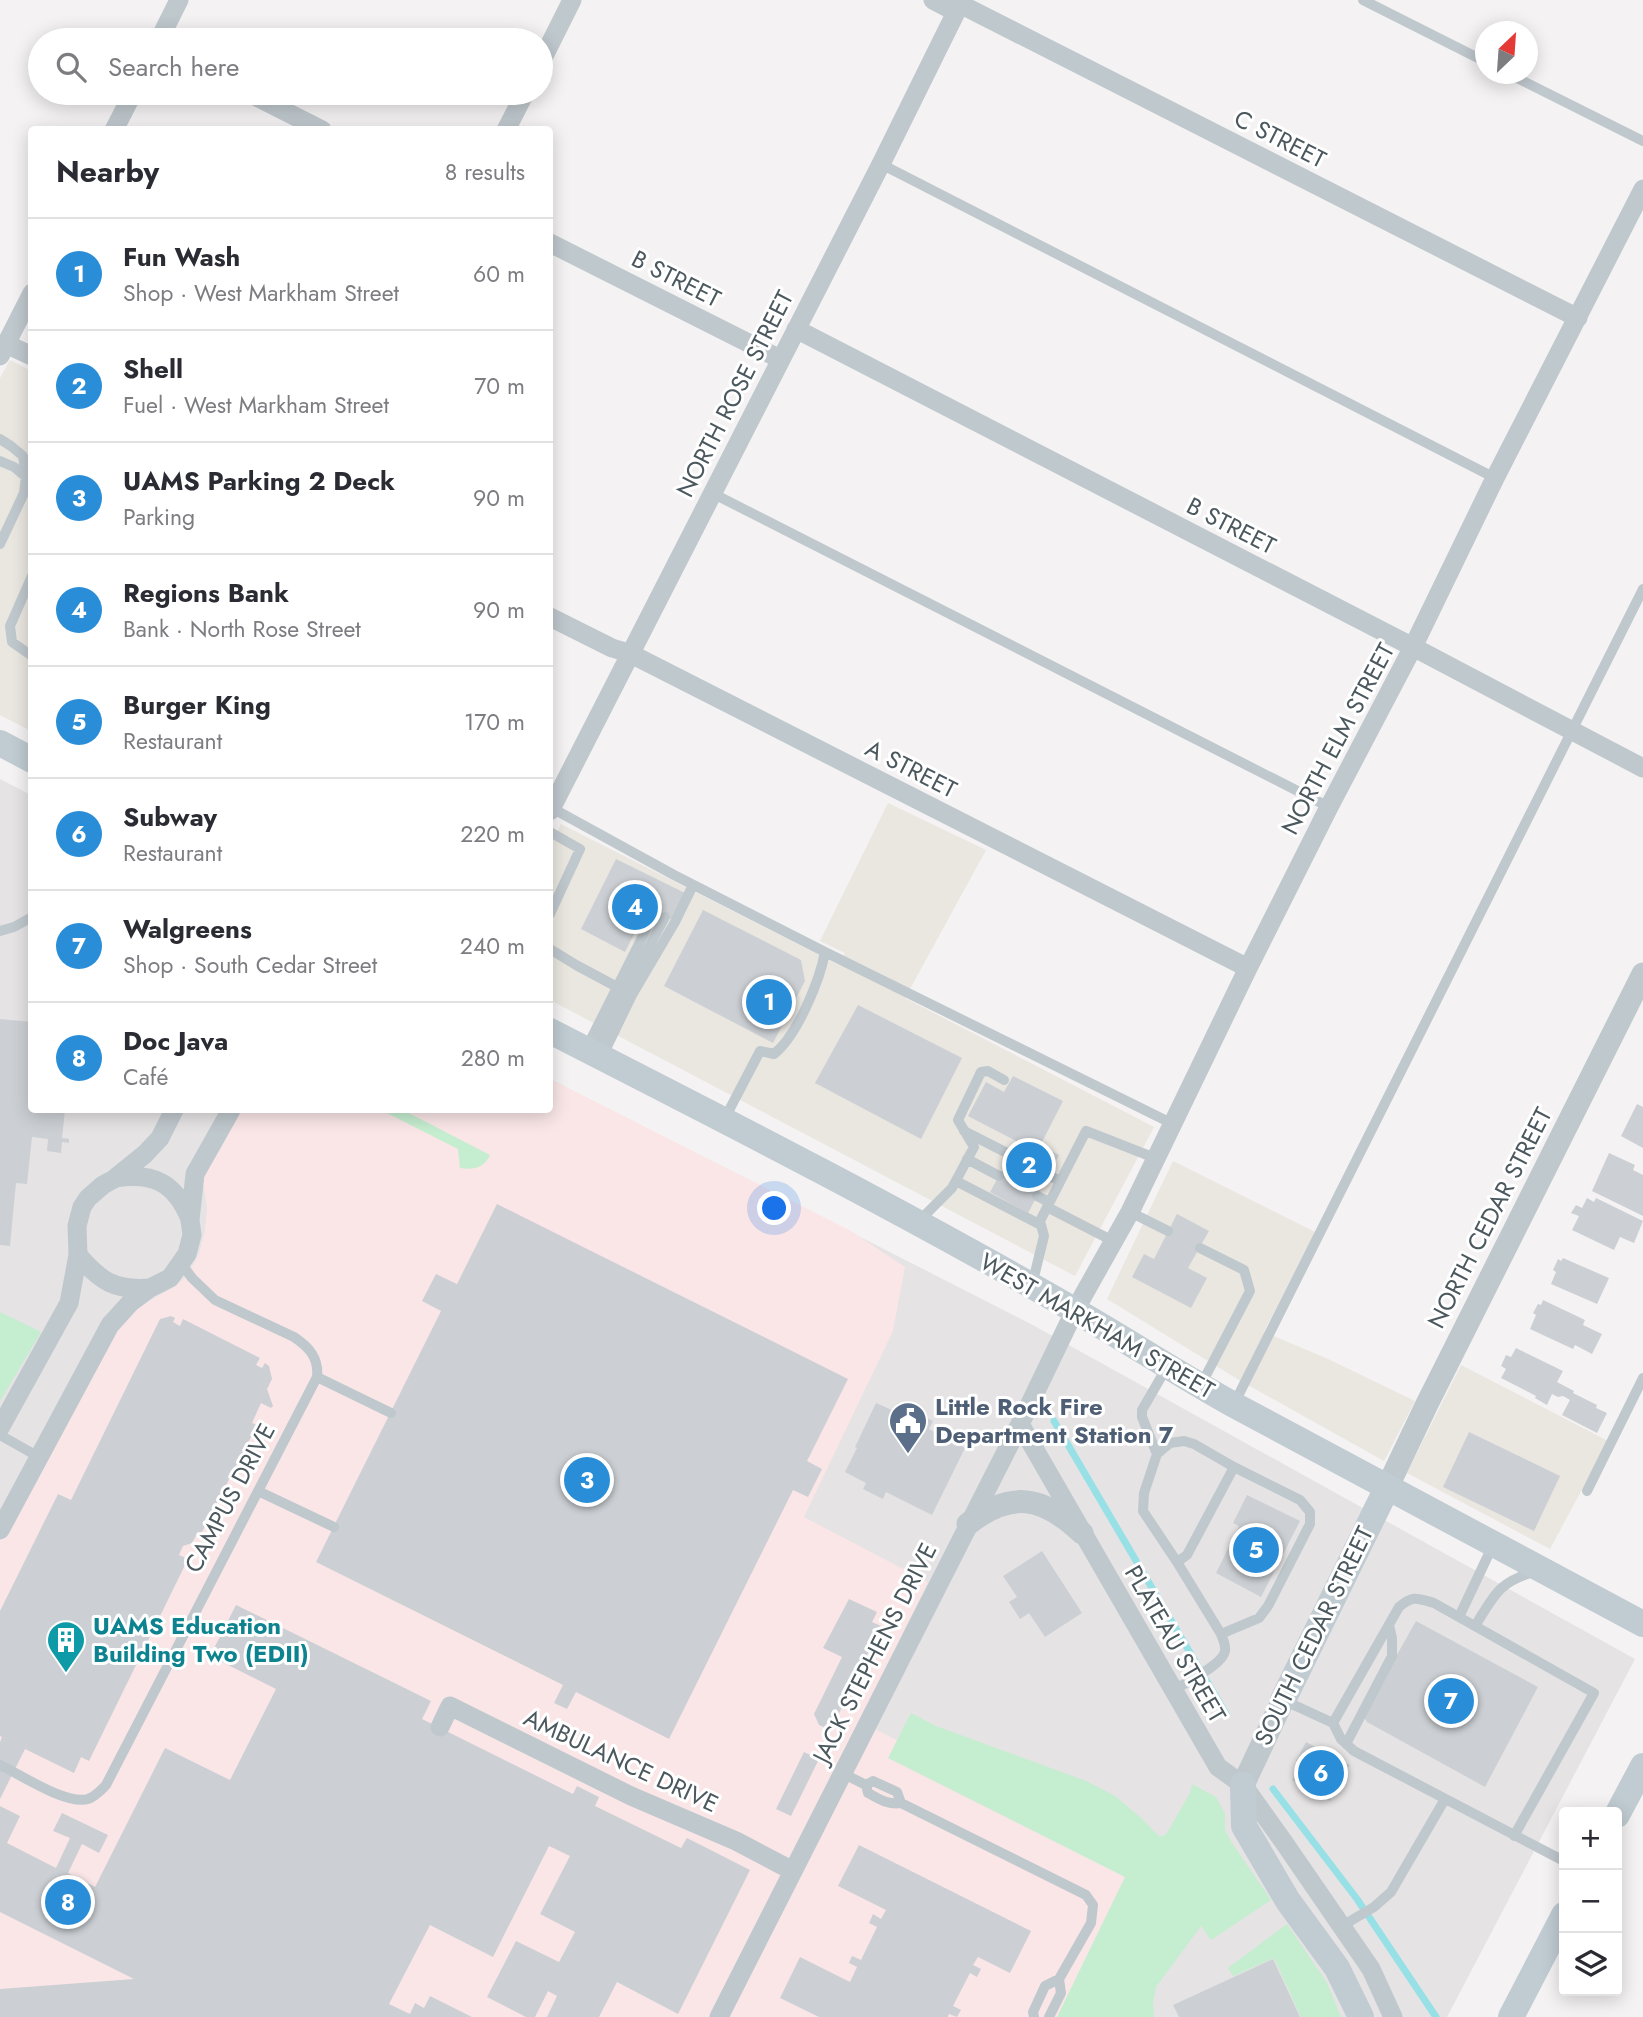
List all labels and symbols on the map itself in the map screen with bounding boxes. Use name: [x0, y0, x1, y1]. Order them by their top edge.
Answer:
north arrow: [1475, 21, 1538, 84]
street label: C STREET: [1228, 100, 1332, 177]
street label: B STREET: [626, 241, 727, 316]
street label: NORTH ROSE STREET: [667, 284, 802, 503]
street label: B STREET: [1181, 488, 1282, 563]
street label: NORTH ELM STREET: [1272, 637, 1403, 841]
street label: A STREET: [859, 731, 963, 806]
pin: 4: [612, 881, 658, 933]
pin: 1: [746, 976, 792, 1028]
street label: NORTH CEDAR STREET: [1419, 1101, 1560, 1334]
pin: 2: [1006, 1139, 1052, 1191]
your location: [757, 1191, 791, 1225]
street label: WEST MARKHAM STREET: [973, 1244, 1221, 1407]
place label: Little Rock Fire Department Station 7: [935, 1389, 1174, 1452]
public building icon: Little Rock Fire Department Station 7: [887, 1400, 929, 1455]
street label: CAMPUS DRIVE: [175, 1417, 284, 1579]
pin: 3: [564, 1454, 610, 1506]
street label: SOUTH CEDAR STREET: [1245, 1520, 1382, 1751]
pin: 5: [1233, 1524, 1279, 1576]
street label: JACK STEPHENS DRIVE: [802, 1537, 945, 1772]
street label: PLATEAU STREET: [1116, 1559, 1235, 1729]
place label: UAMS Education Building Two (EDII): [93, 1608, 309, 1671]
building icon: UAMS Education Building Two (EDII): [45, 1619, 87, 1674]
pin: 7: [1428, 1675, 1474, 1727]
street label: AMBULANCE DRIVE: [518, 1700, 724, 1821]
pin: 6: [1298, 1747, 1344, 1799]
pin: 8: [45, 1876, 91, 1928]

